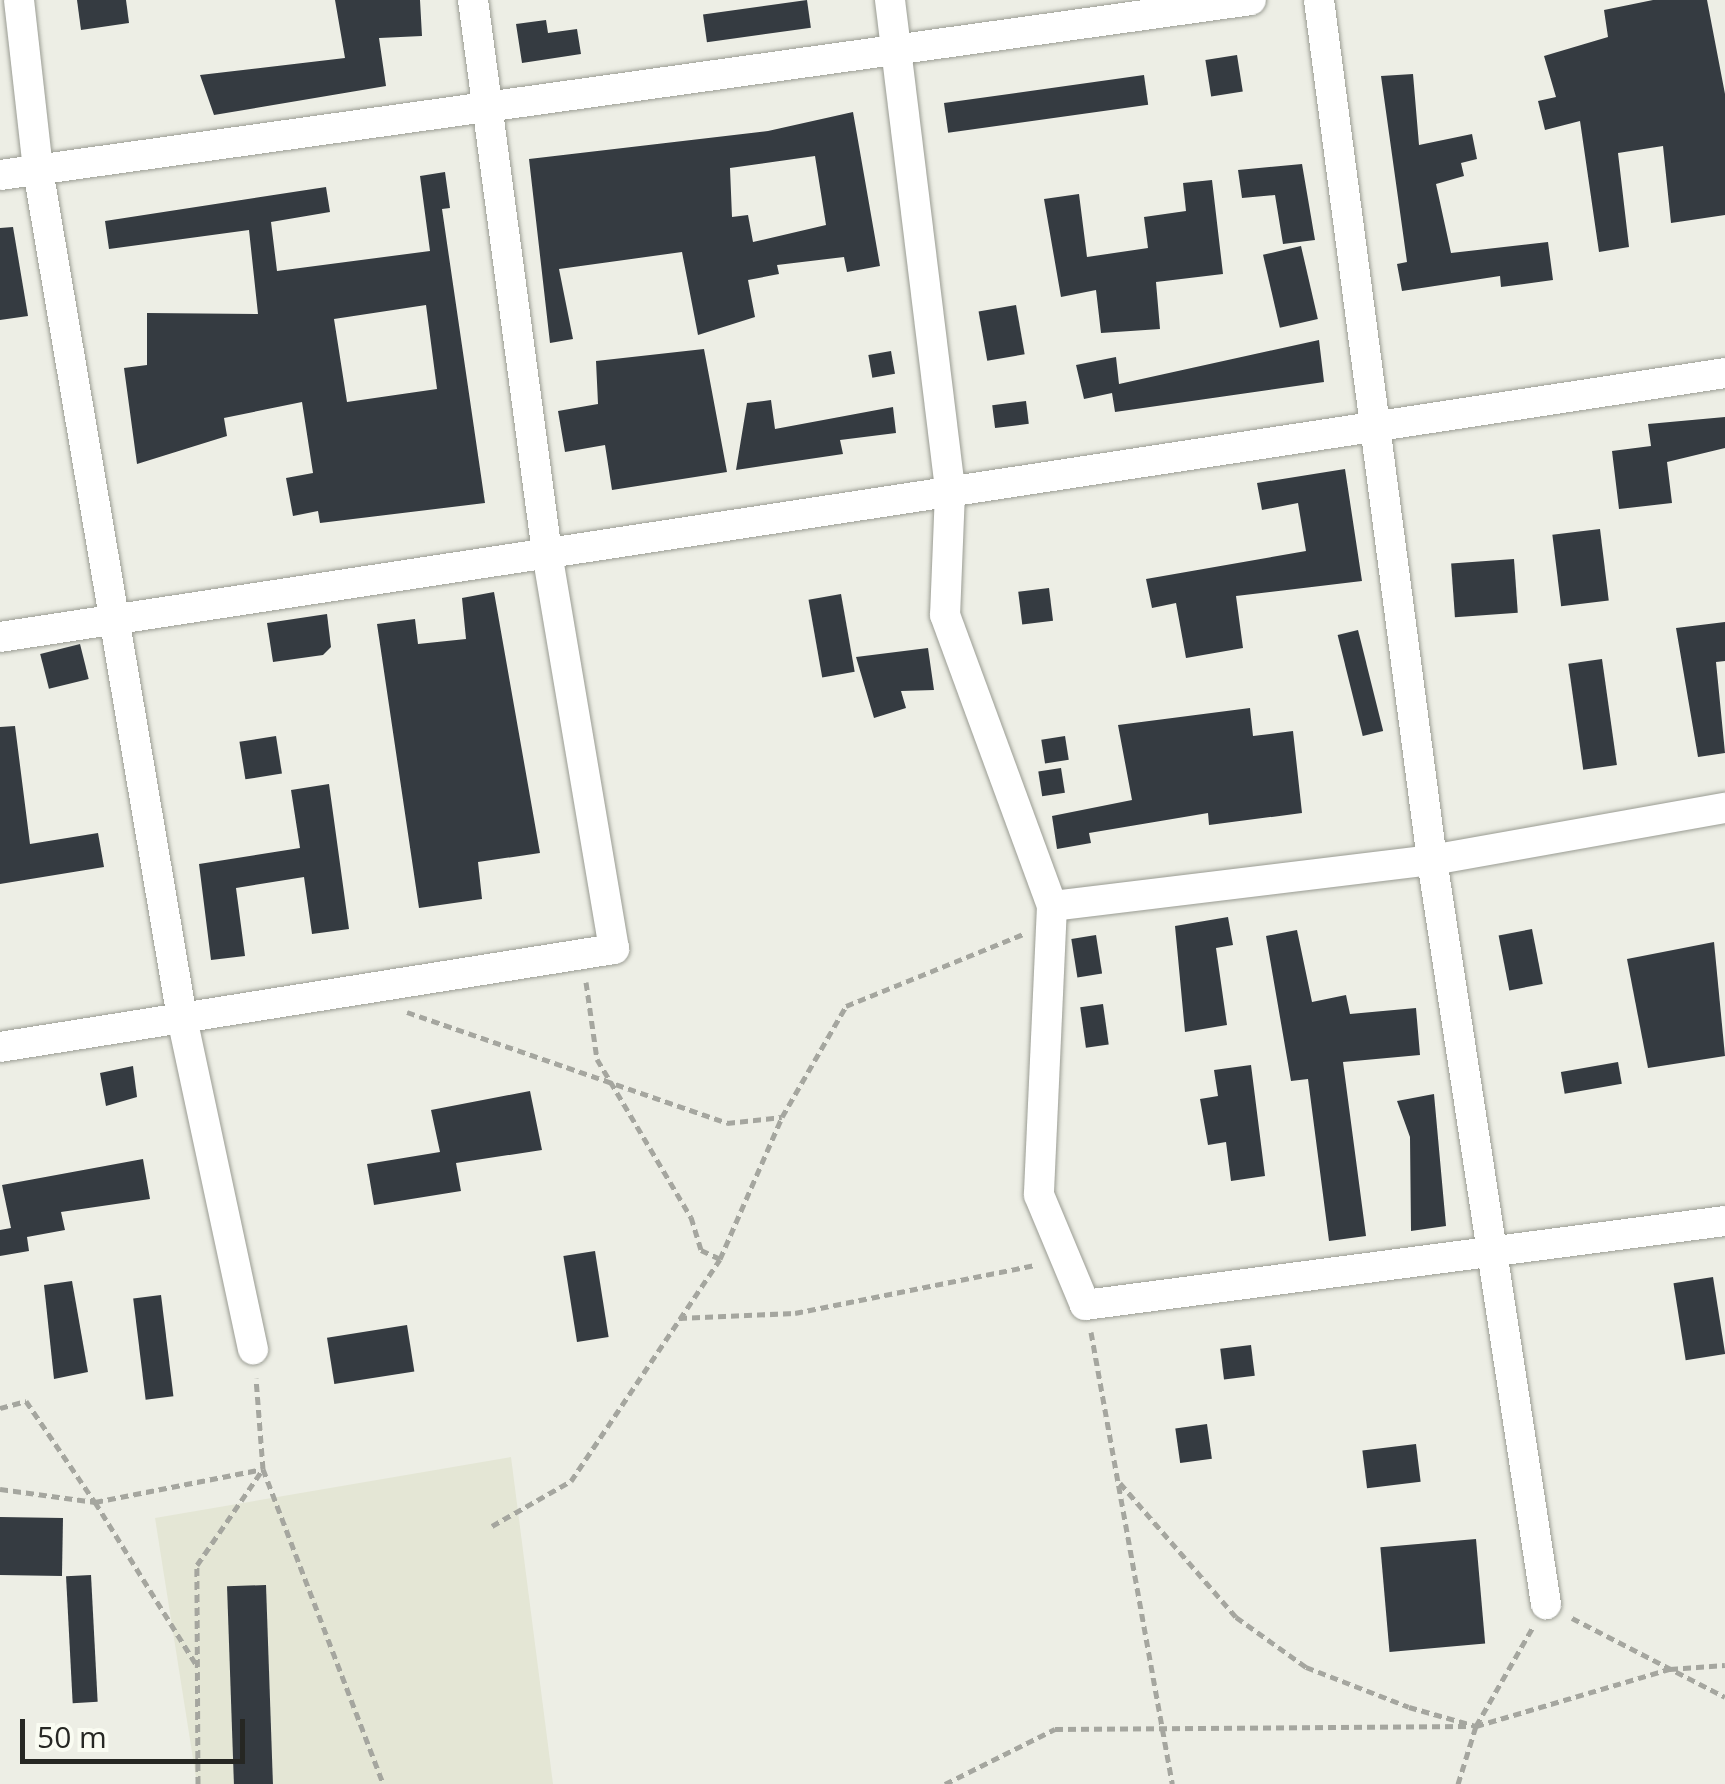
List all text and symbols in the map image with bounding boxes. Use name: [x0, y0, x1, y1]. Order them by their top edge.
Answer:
scale bar: [25, 1699, 250, 1761]
text: 50 m: [37, 1716, 107, 1757]

